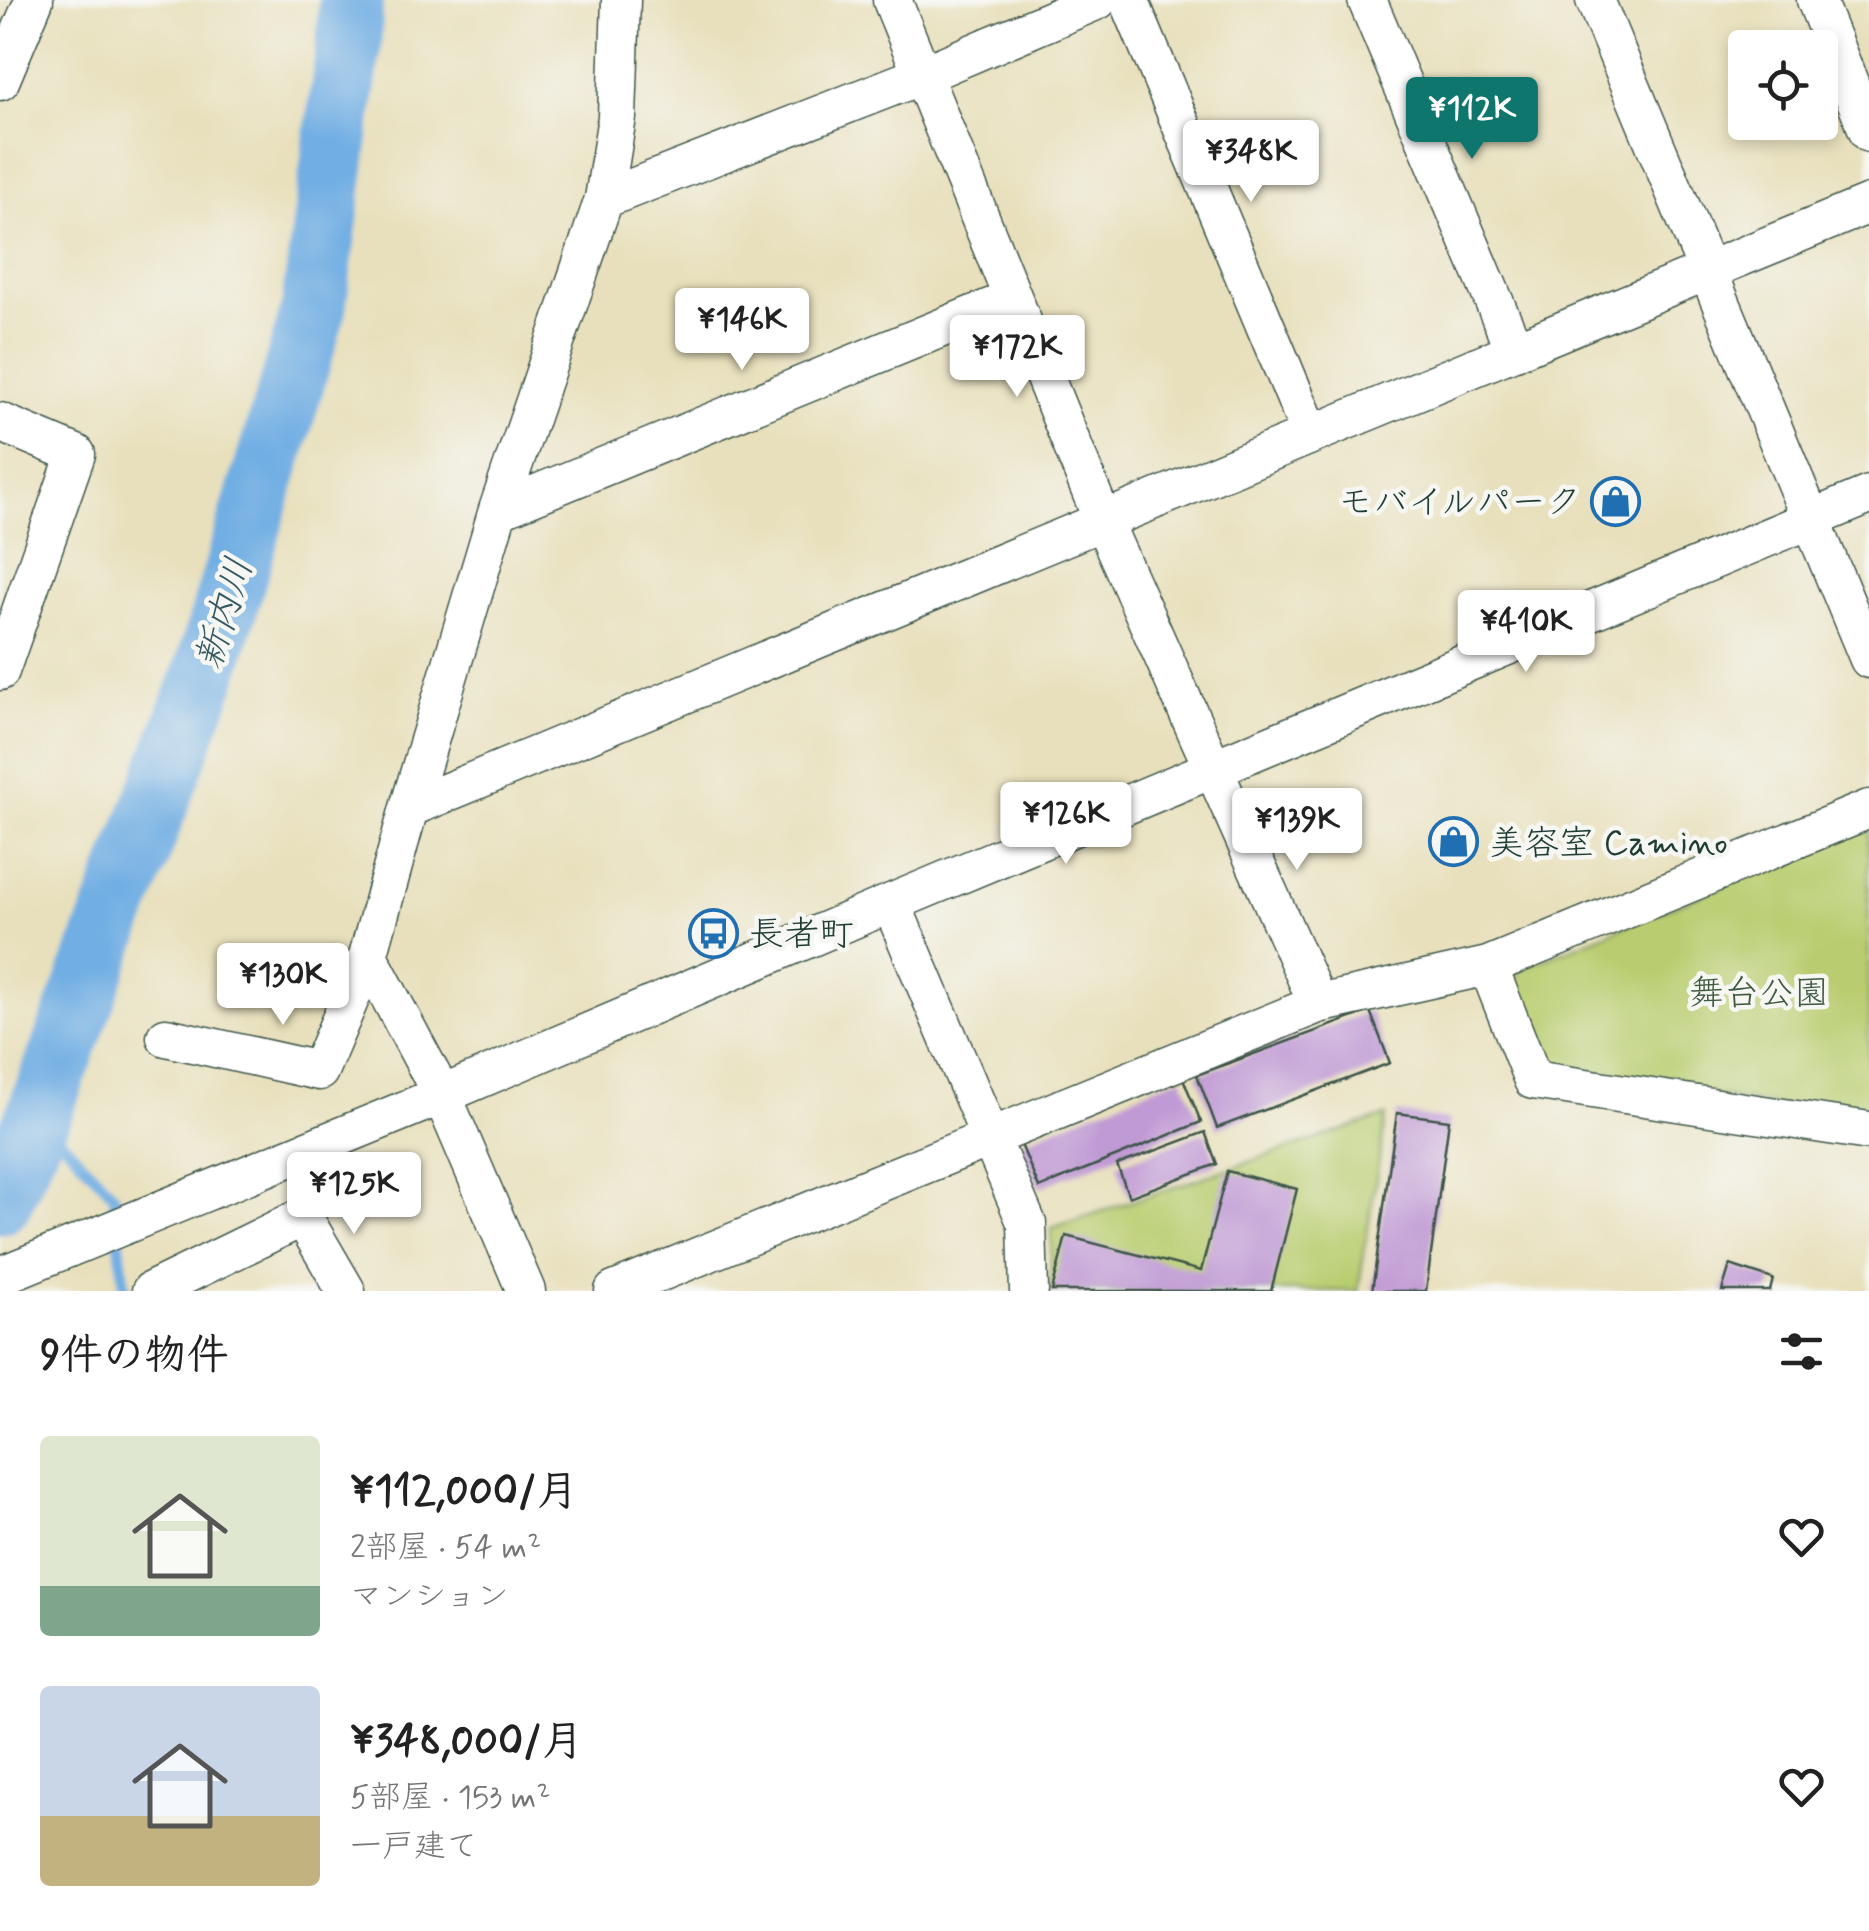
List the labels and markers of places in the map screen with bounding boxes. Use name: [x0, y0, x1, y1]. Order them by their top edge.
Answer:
pin: ¥112K: [1402, 77, 1542, 162]
pin: ¥348K: [1181, 120, 1321, 205]
pin: ¥146K: [672, 288, 812, 373]
pin: ¥172K: [947, 315, 1087, 400]
shop icon: モバイルパーク: [1590, 475, 1642, 527]
place label: モバイルパーク: [1338, 480, 1581, 526]
pin: ¥410K: [1456, 590, 1596, 675]
pin: ¥126K: [996, 782, 1136, 867]
pin: ¥139K: [1227, 788, 1367, 873]
shop icon: 美容室 Camino: [1428, 816, 1480, 868]
place label: 美容室 Camino: [1489, 821, 1728, 867]
bus stop icon: 長者町: [688, 907, 740, 959]
place label: 長者町: [749, 912, 854, 958]
pin: ¥130K: [213, 943, 353, 1028]
pin: ¥125K: [284, 1152, 424, 1237]

